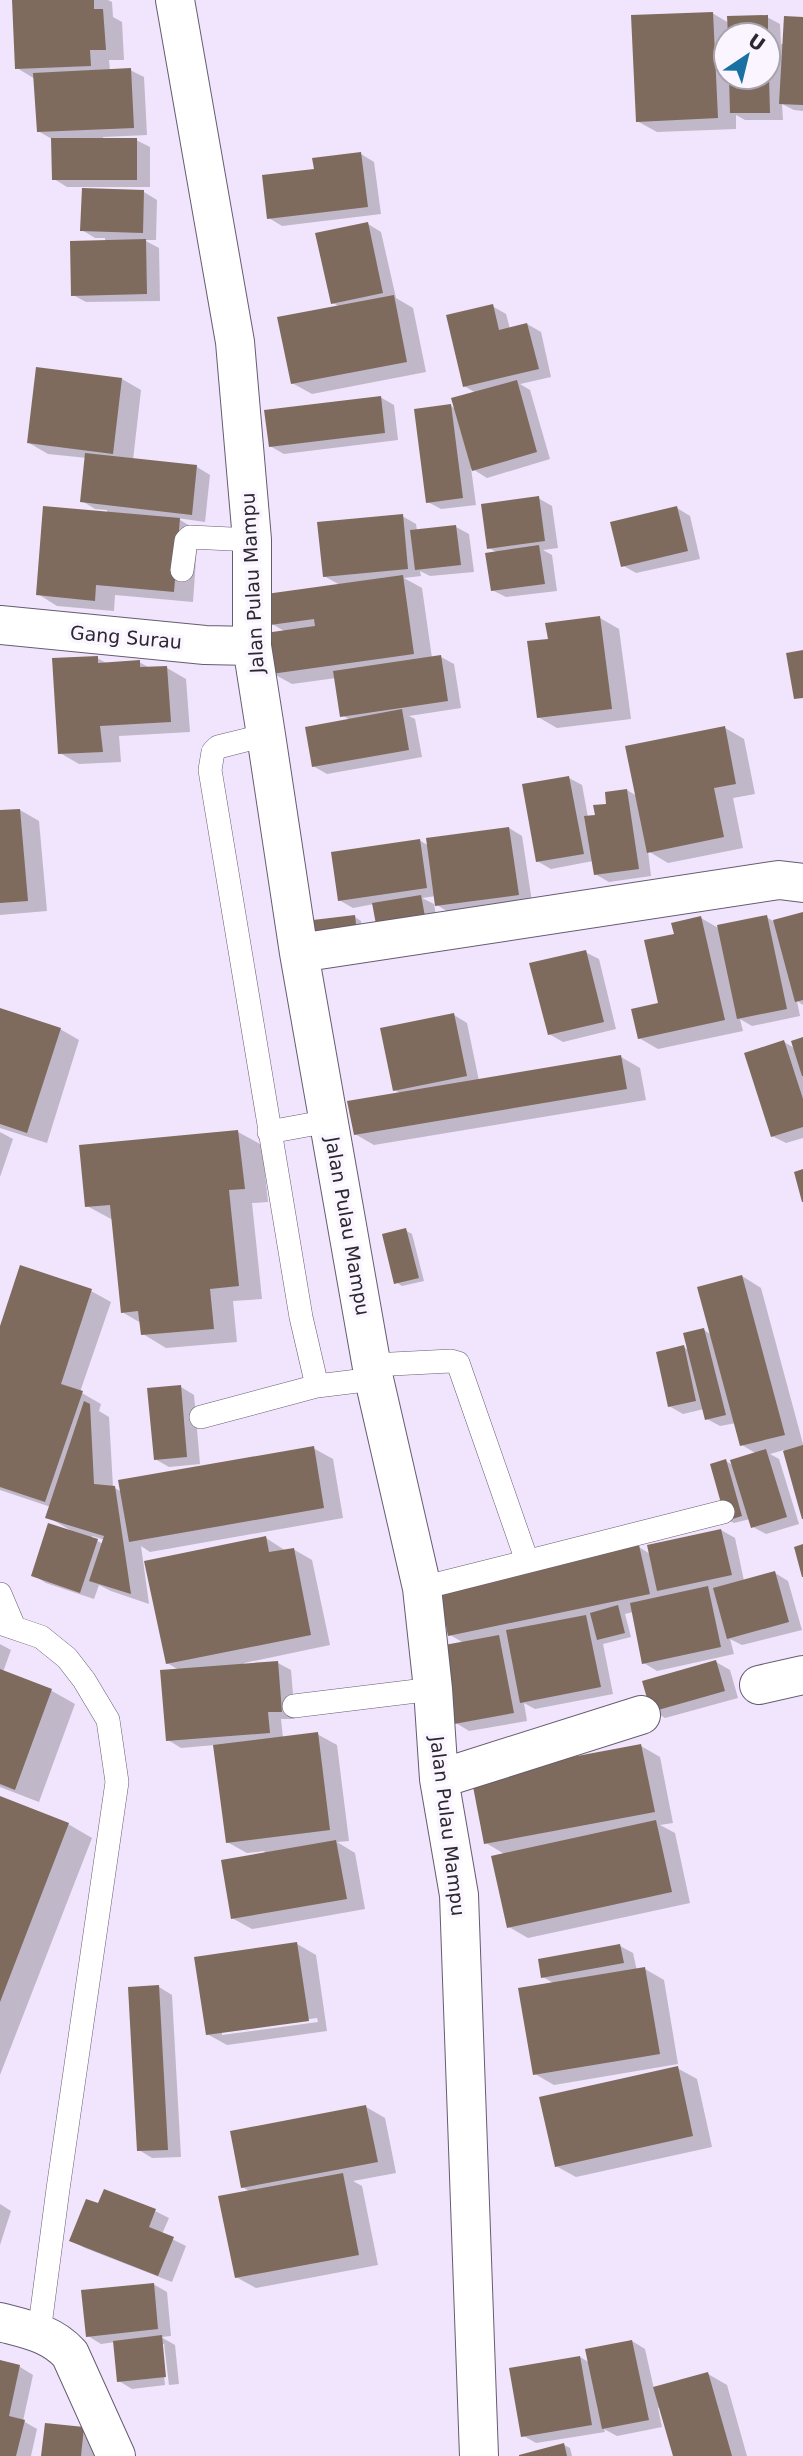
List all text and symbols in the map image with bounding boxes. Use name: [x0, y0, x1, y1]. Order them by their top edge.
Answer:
north arrow: [712, 21, 782, 91]
text: U: [744, 29, 769, 56]
street label: Jalan Pulau Mampu: [236, 492, 268, 675]
street label: Gang Surau: [69, 621, 183, 653]
street label: Jalan Pulau Mampu: [321, 1134, 375, 1317]
street label: Jalan Pulau Mampu: [426, 1734, 470, 1917]

